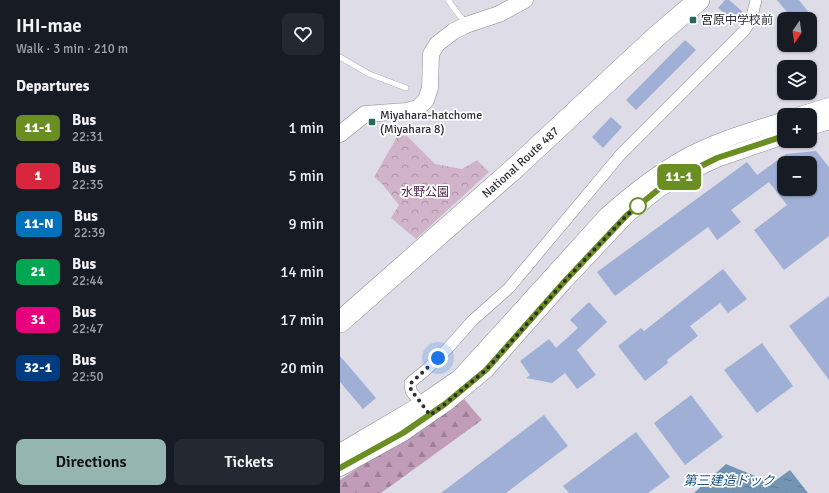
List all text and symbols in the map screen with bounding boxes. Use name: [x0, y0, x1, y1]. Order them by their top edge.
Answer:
north arrow: [777, 12, 817, 52]
map controls: [777, 12, 817, 196]
button: heart: [282, 13, 324, 55]
place label: 宮原中学校前: [701, 13, 773, 28]
text: IHI-mae: [16, 14, 82, 38]
marker: 宮原中学校前: [688, 15, 698, 25]
text: Walk · 3 min · 210 m: [16, 41, 128, 57]
button: layers: [777, 60, 817, 100]
text: Departures: [16, 77, 89, 95]
place label: Miyahara-hatchome (Miyahara 8): [380, 108, 482, 137]
button: +: [777, 108, 817, 148]
text: Bus: [72, 111, 96, 129]
marker: Miyahara-hatchome (Miyahara 8): [367, 117, 377, 127]
text: 11-1: [24, 119, 52, 136]
text: 1 min: [288, 119, 324, 137]
street label: National Route 487: [479, 124, 562, 201]
text: 22:31: [72, 129, 104, 145]
button: −: [777, 156, 817, 196]
text: Bus: [72, 159, 96, 177]
line badge: 11-1: [651, 164, 707, 190]
text: 1: [34, 167, 42, 184]
text: 5 min: [288, 167, 324, 185]
text: 11-1: [665, 168, 693, 185]
text: 22:35: [72, 177, 104, 193]
park label: 水野公園: [401, 185, 449, 200]
unlabelled marker: [629, 197, 647, 215]
text: Bus: [74, 207, 98, 225]
text: 11-N: [24, 215, 54, 232]
text: 9 min: [288, 215, 324, 233]
text: 22:39: [74, 225, 105, 241]
text: Bus: [72, 255, 96, 273]
text: 21: [30, 263, 46, 280]
text: 14 min: [280, 263, 324, 281]
text: 22:44: [72, 273, 104, 289]
text: Bus: [72, 303, 96, 321]
text: 31: [30, 311, 46, 328]
text: 17 min: [280, 311, 324, 329]
text: 22:47: [72, 321, 104, 337]
your location: [428, 348, 448, 368]
text: Bus: [72, 351, 96, 369]
text: 32-1: [24, 359, 52, 376]
text: 20 min: [280, 359, 324, 377]
text: 22:50: [72, 369, 104, 385]
button: Directions: [16, 439, 166, 485]
button: Tickets: [174, 439, 324, 485]
water label: 第三建造ドック: [683, 473, 775, 489]

